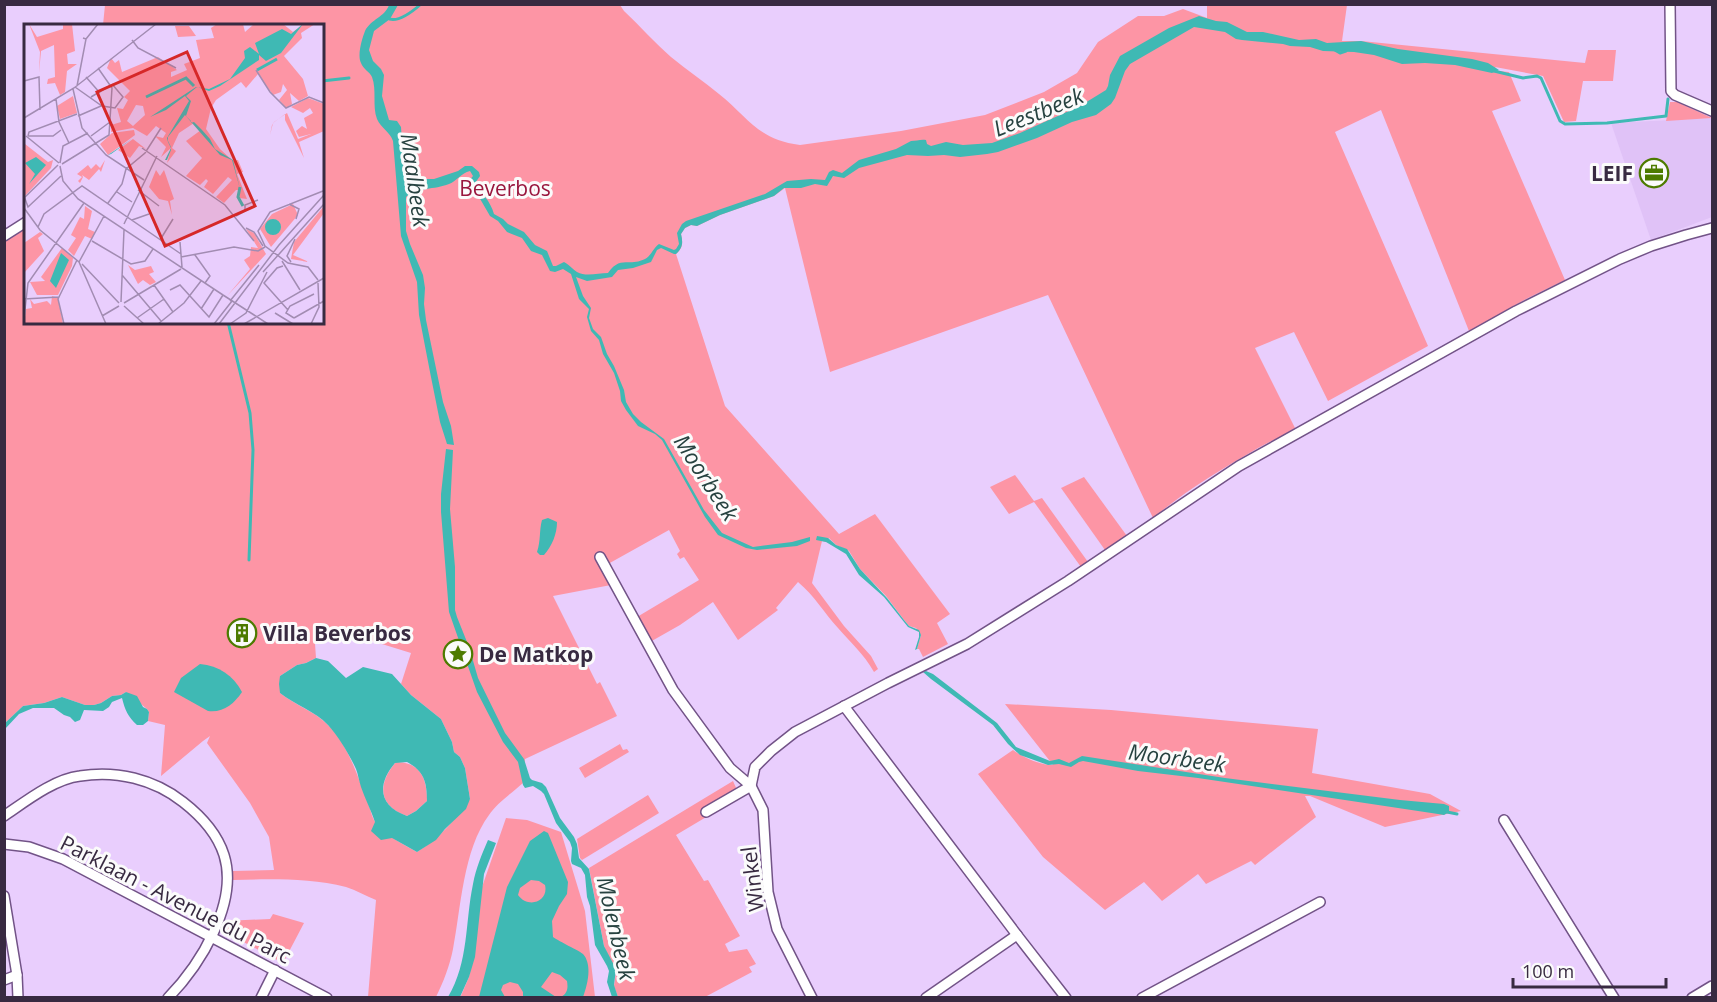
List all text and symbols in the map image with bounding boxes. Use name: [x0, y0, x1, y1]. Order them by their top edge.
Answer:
inset map: [24, 24, 324, 324]
water label: Leestbeek: [989, 79, 1089, 143]
water label: Maalbeek: [395, 131, 438, 230]
office icon: LEIF: [1638, 157, 1670, 189]
place label: LEIF: [1591, 159, 1633, 187]
park label: Beverbos: [459, 174, 551, 202]
water label: Moorbeek: [668, 428, 747, 527]
building icon: Villa Beverbos: [226, 617, 258, 649]
place label: Villa Beverbos: [263, 619, 411, 647]
place icon: De Matkop: [442, 638, 474, 670]
place label: De Matkop: [479, 640, 593, 668]
water label: Moorbeek: [1127, 735, 1228, 779]
street label: Parklaan - Avenue du Parc: [56, 828, 296, 970]
street label: Winkel: [734, 845, 770, 913]
water label: Molenbeek: [591, 873, 644, 984]
scale bar: [1513, 951, 1666, 989]
text: 100 m: [1522, 959, 1574, 983]

